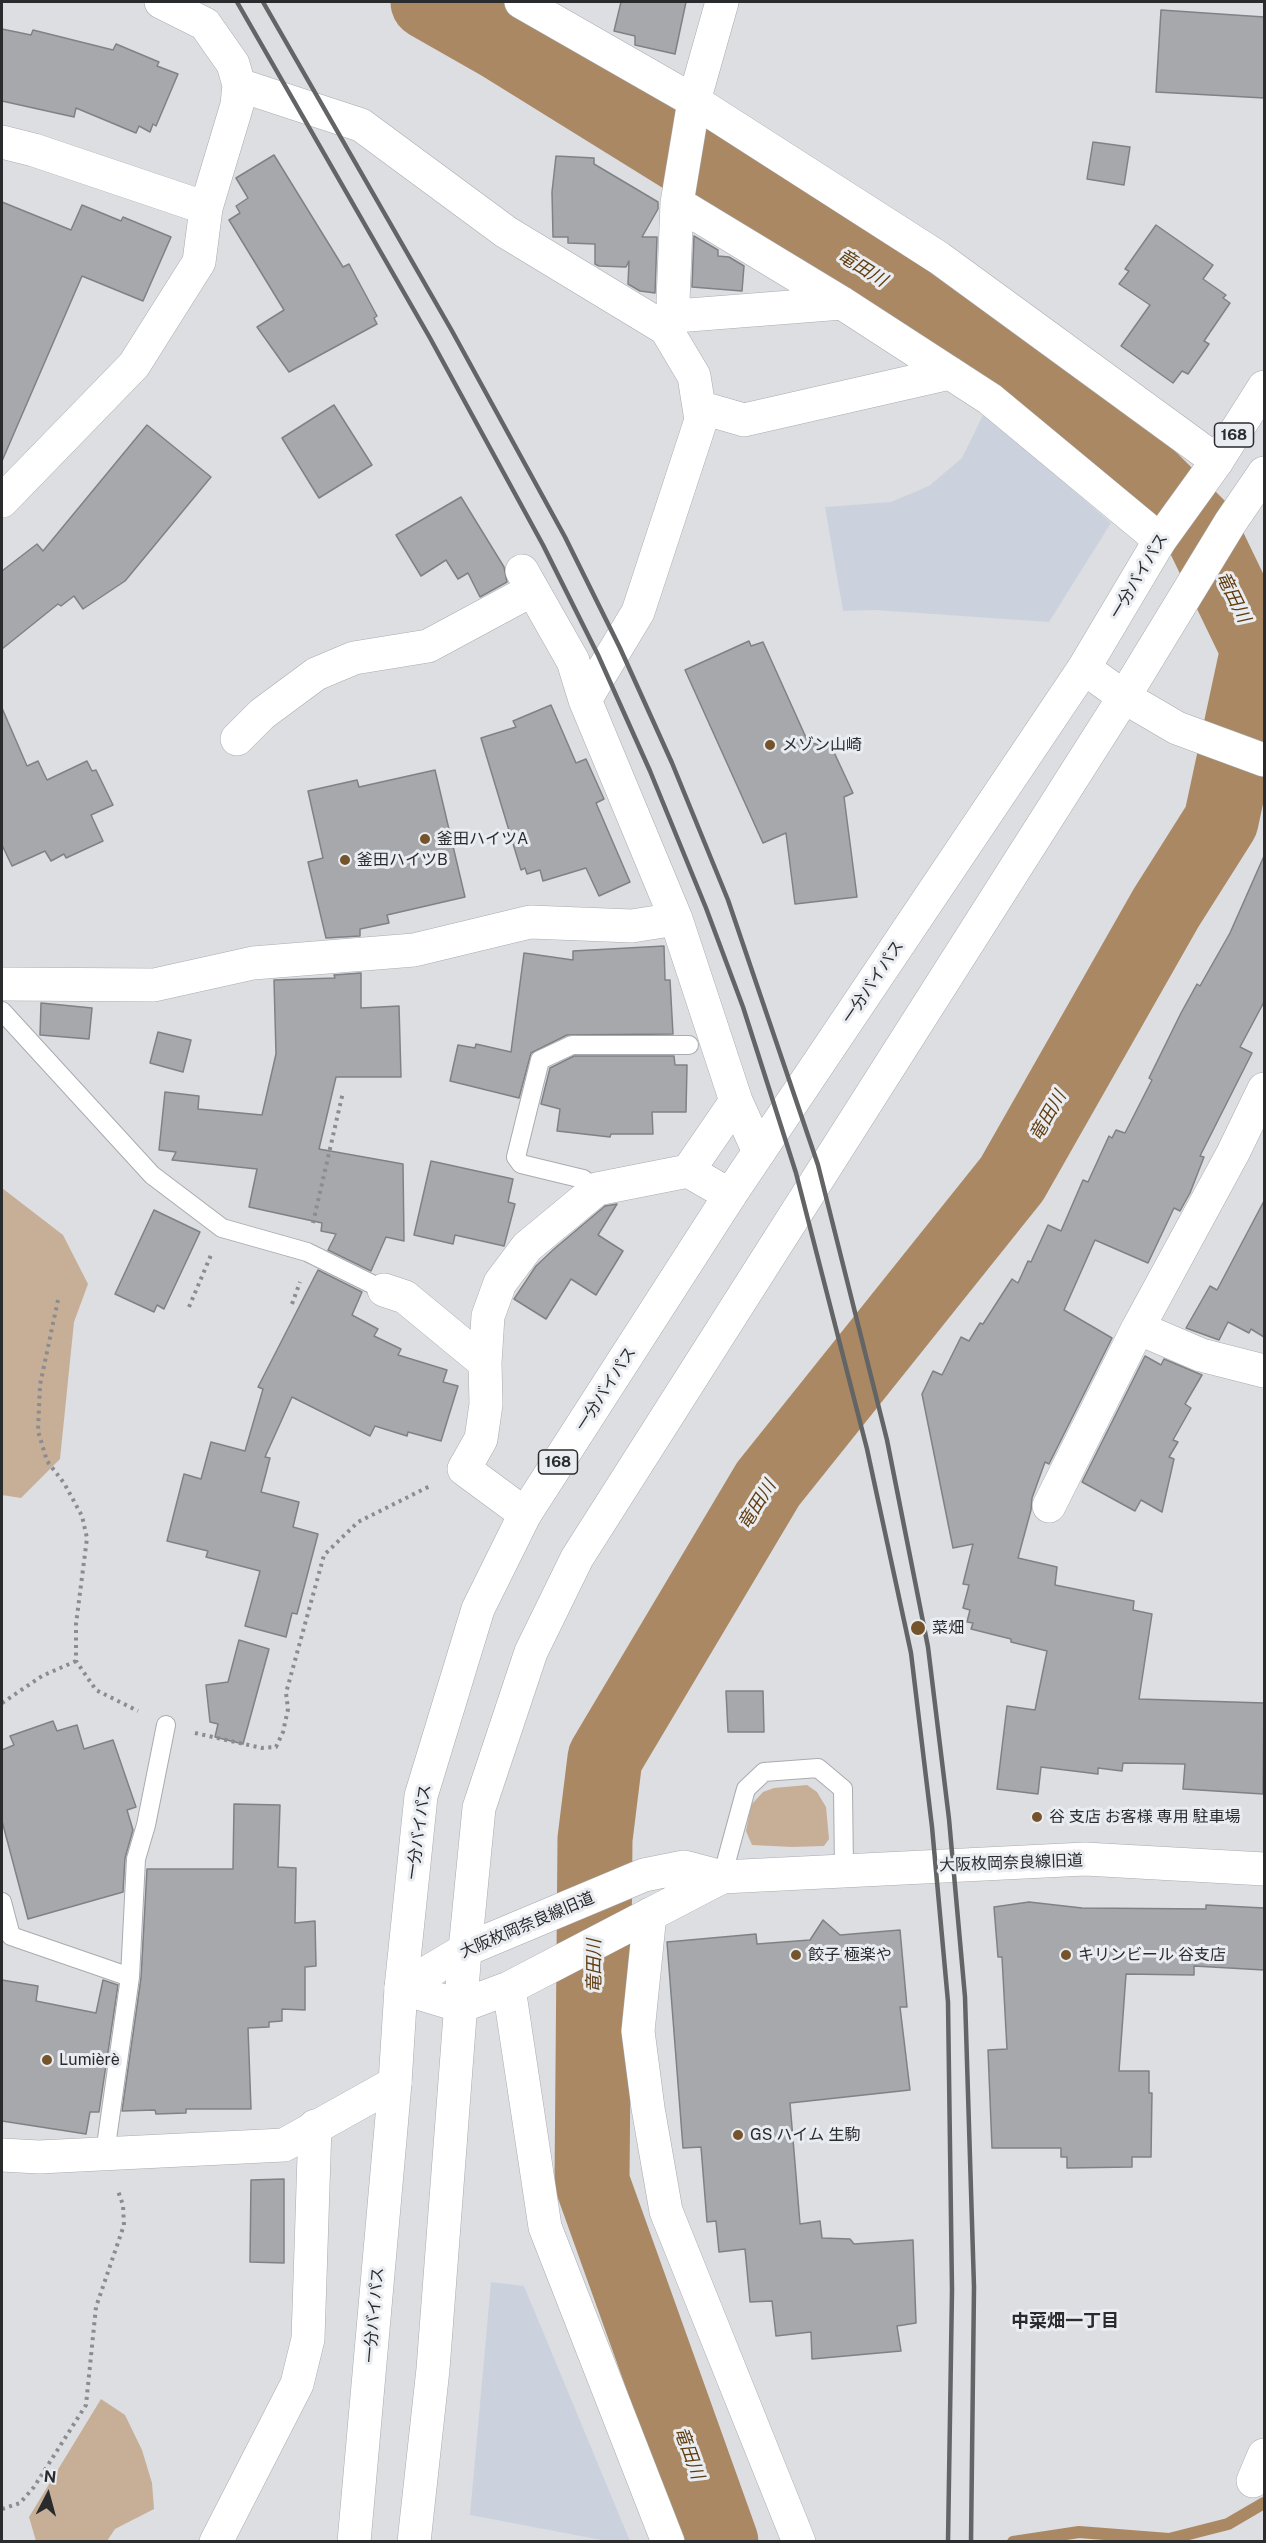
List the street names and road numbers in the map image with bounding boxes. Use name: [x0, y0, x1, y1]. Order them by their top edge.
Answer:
road number: 168: [1214, 423, 1254, 447]
street label: 一分バイパス: [1106, 530, 1172, 622]
street label: 一分バイパス: [838, 937, 908, 1027]
street label: 一分バイパス: [572, 1344, 640, 1434]
road number: 168: [538, 1450, 578, 1474]
street label: 一分バイパス: [403, 1783, 435, 1881]
street label: 大阪枚岡奈良線旧道: [939, 1851, 1083, 1875]
street label: 大阪枚岡奈良線旧道: [457, 1888, 597, 1962]
street label: 一分バイパス: [360, 2266, 388, 2364]

